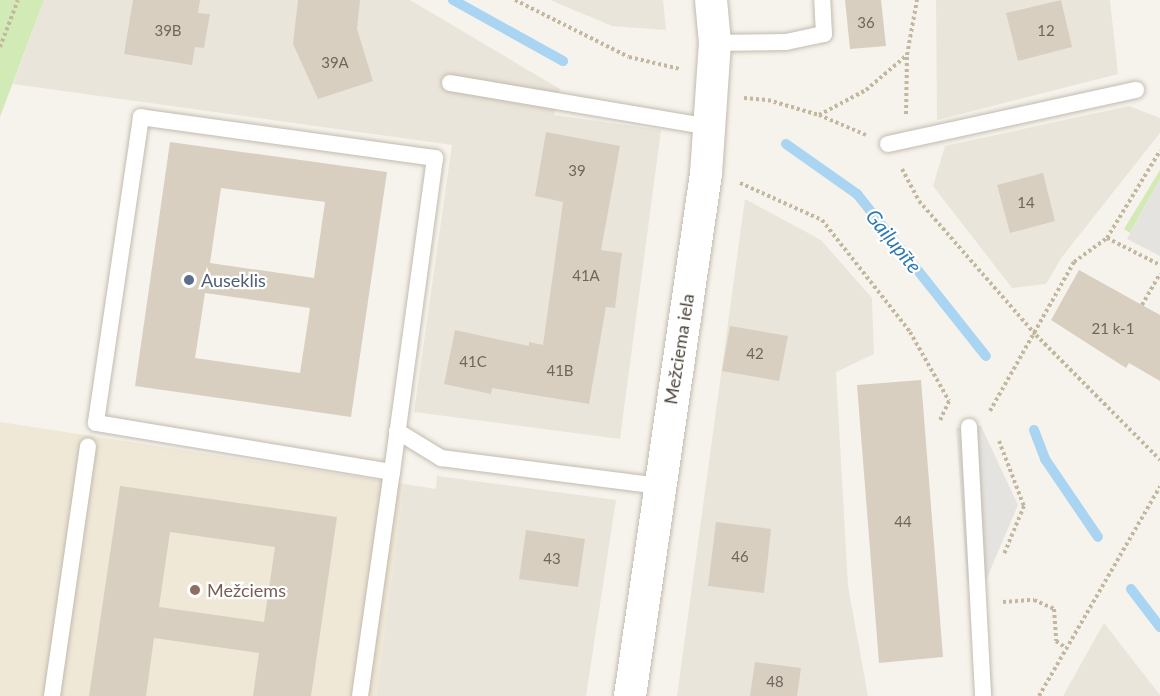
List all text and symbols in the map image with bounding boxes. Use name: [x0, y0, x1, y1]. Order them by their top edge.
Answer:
house number: 36: [857, 14, 875, 32]
house number: 39B: [154, 22, 182, 40]
house number: 12: [1037, 22, 1055, 40]
house number: 39A: [321, 54, 349, 72]
house number: 39: [568, 162, 586, 180]
house number: 14: [1017, 194, 1035, 212]
water label: Gaiļupīte: [861, 204, 927, 278]
house number: 41A: [572, 267, 600, 285]
place label: Auseklis: [201, 269, 266, 291]
marker: Auseklis: [182, 273, 196, 287]
street label: Mežciema iela: [660, 292, 698, 406]
house number: 21 k-1: [1092, 320, 1134, 338]
house number: 42: [746, 345, 764, 363]
house number: 41C: [459, 353, 487, 371]
house number: 41B: [546, 362, 574, 380]
house number: 44: [894, 513, 912, 531]
house number: 46: [731, 548, 749, 566]
house number: 43: [543, 550, 561, 568]
place label: Mežciems: [207, 579, 286, 601]
marker: Mežciems: [188, 583, 202, 597]
house number: 48: [766, 673, 784, 691]

